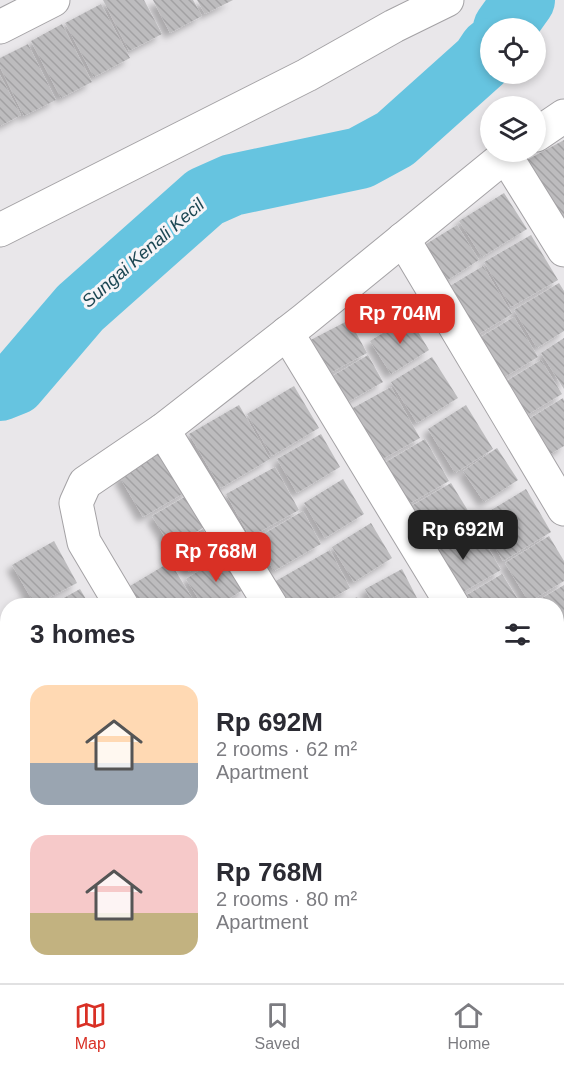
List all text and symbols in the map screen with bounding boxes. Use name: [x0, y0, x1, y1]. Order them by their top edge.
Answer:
map controls: [480, 18, 546, 162]
button: locate: [480, 18, 546, 84]
button: layers: [480, 96, 546, 162]
water label: Sungai Kenali Kecil: [78, 194, 209, 311]
pin: Rp 704M: [345, 294, 455, 345]
text: Rp 704M: [359, 302, 441, 324]
pin: Rp 692M: [408, 510, 518, 561]
text: Rp 692M: [422, 518, 504, 540]
pin: Rp 768M: [161, 532, 271, 583]
text: Rp 768M: [175, 540, 257, 562]
icon: filters: [501, 618, 534, 651]
text: 3 homes: [30, 619, 136, 649]
text: Rp 692M: [216, 707, 323, 737]
icon: home: [78, 709, 150, 781]
text: 2 rooms · 62 m²: [216, 738, 357, 760]
text: Apartment: [216, 761, 308, 783]
text: Rp 768M: [216, 857, 323, 887]
icon: home: [78, 859, 150, 931]
text: 2 rooms · 80 m²: [216, 888, 357, 910]
text: Apartment: [216, 911, 308, 933]
tab: Map: [74, 999, 107, 1053]
tab: Saved: [254, 999, 300, 1053]
tab: Home: [447, 999, 490, 1053]

